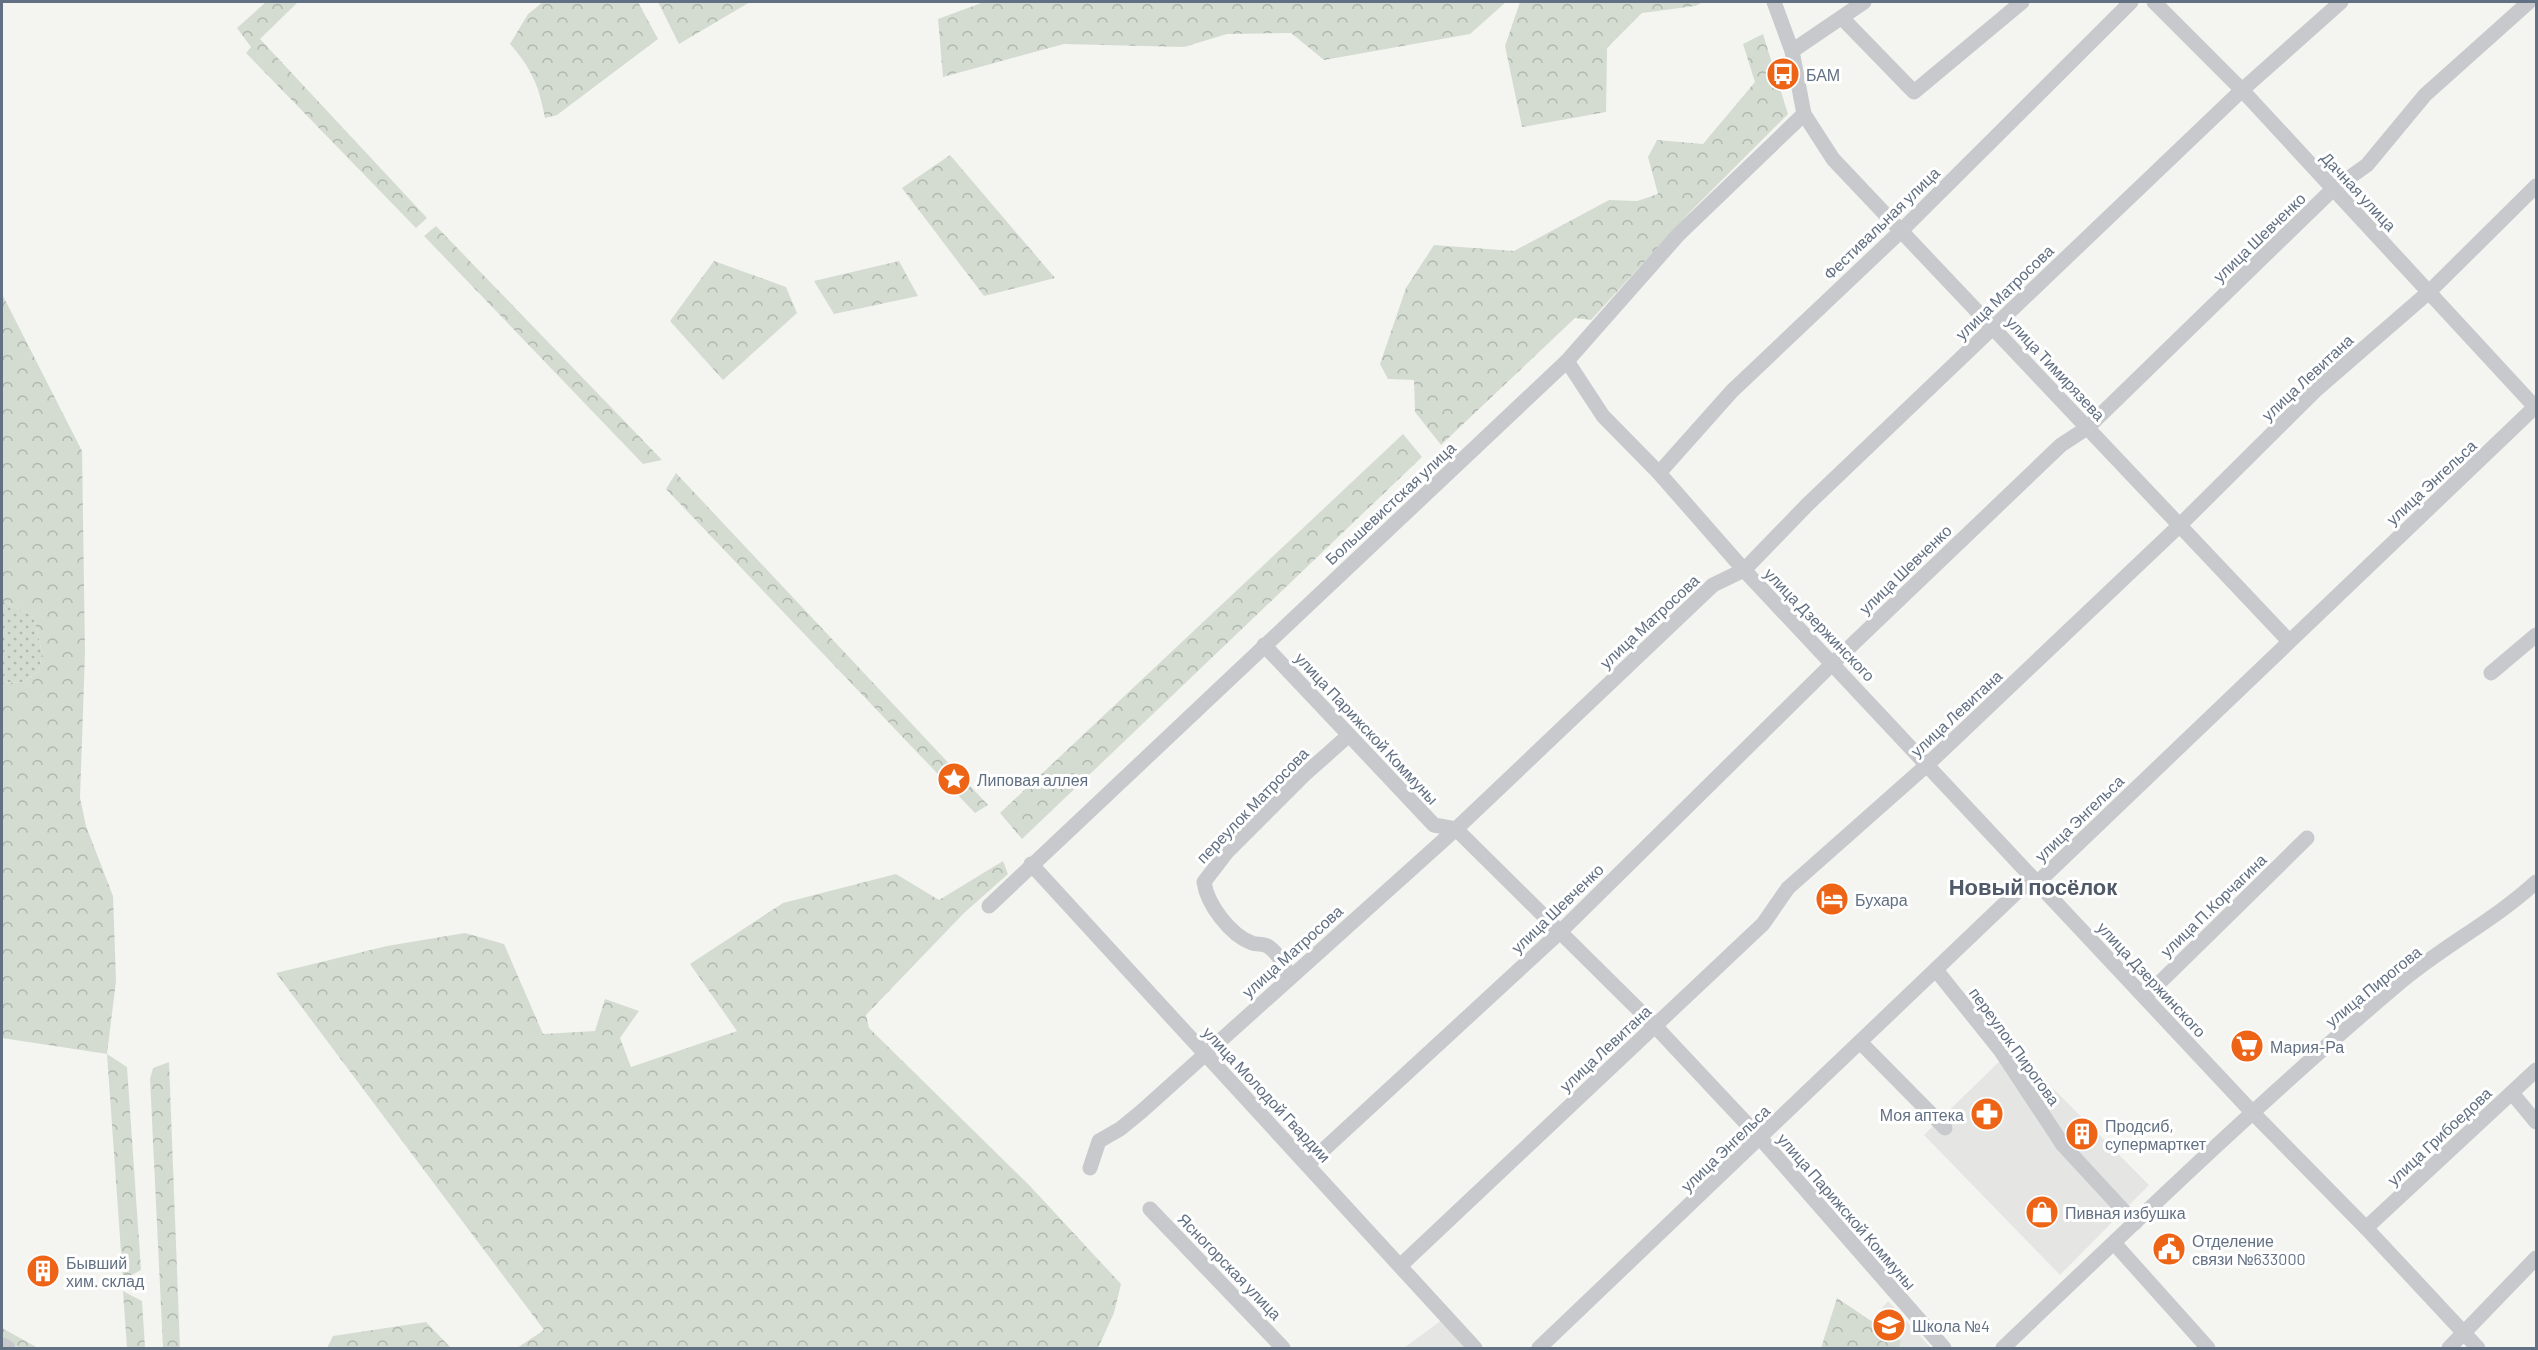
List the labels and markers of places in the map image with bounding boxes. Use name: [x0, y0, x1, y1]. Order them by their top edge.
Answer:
bus stop icon: БАМ: [1765, 56, 1801, 92]
place label: БАМ: [1806, 65, 1840, 84]
place icon: Липовая аллея: [936, 761, 972, 797]
place label: Липовая аллея: [977, 770, 1088, 789]
hotel icon: Бухара: [1814, 881, 1850, 917]
place label: Бухара: [1855, 890, 1908, 909]
supermarket icon: Мария-Ра: [2229, 1028, 2265, 1064]
place label: Мария-Ра: [2270, 1037, 2344, 1056]
pharmacy icon: Моя аптека: [1969, 1096, 2005, 1132]
place label: Моя аптека: [1880, 1105, 1964, 1124]
building icon: Продсиб, супермарткет: [2064, 1116, 2100, 1152]
place label: Продсиб, супермарткет: [2105, 1116, 2207, 1153]
shop icon: Пивная избушка: [2024, 1194, 2060, 1230]
place label: Пивная избушка: [2065, 1203, 2186, 1222]
public building icon: Отделение связи №633000: [2151, 1231, 2187, 1267]
place label: Отделение связи №633000: [2192, 1231, 2305, 1268]
building icon: Бывший хим. склад: [25, 1253, 61, 1289]
place label: Бывший хим. склад: [66, 1253, 145, 1290]
school or university icon: Школа №4: [1871, 1307, 1907, 1343]
place label: Школа №4: [1912, 1316, 1990, 1335]

